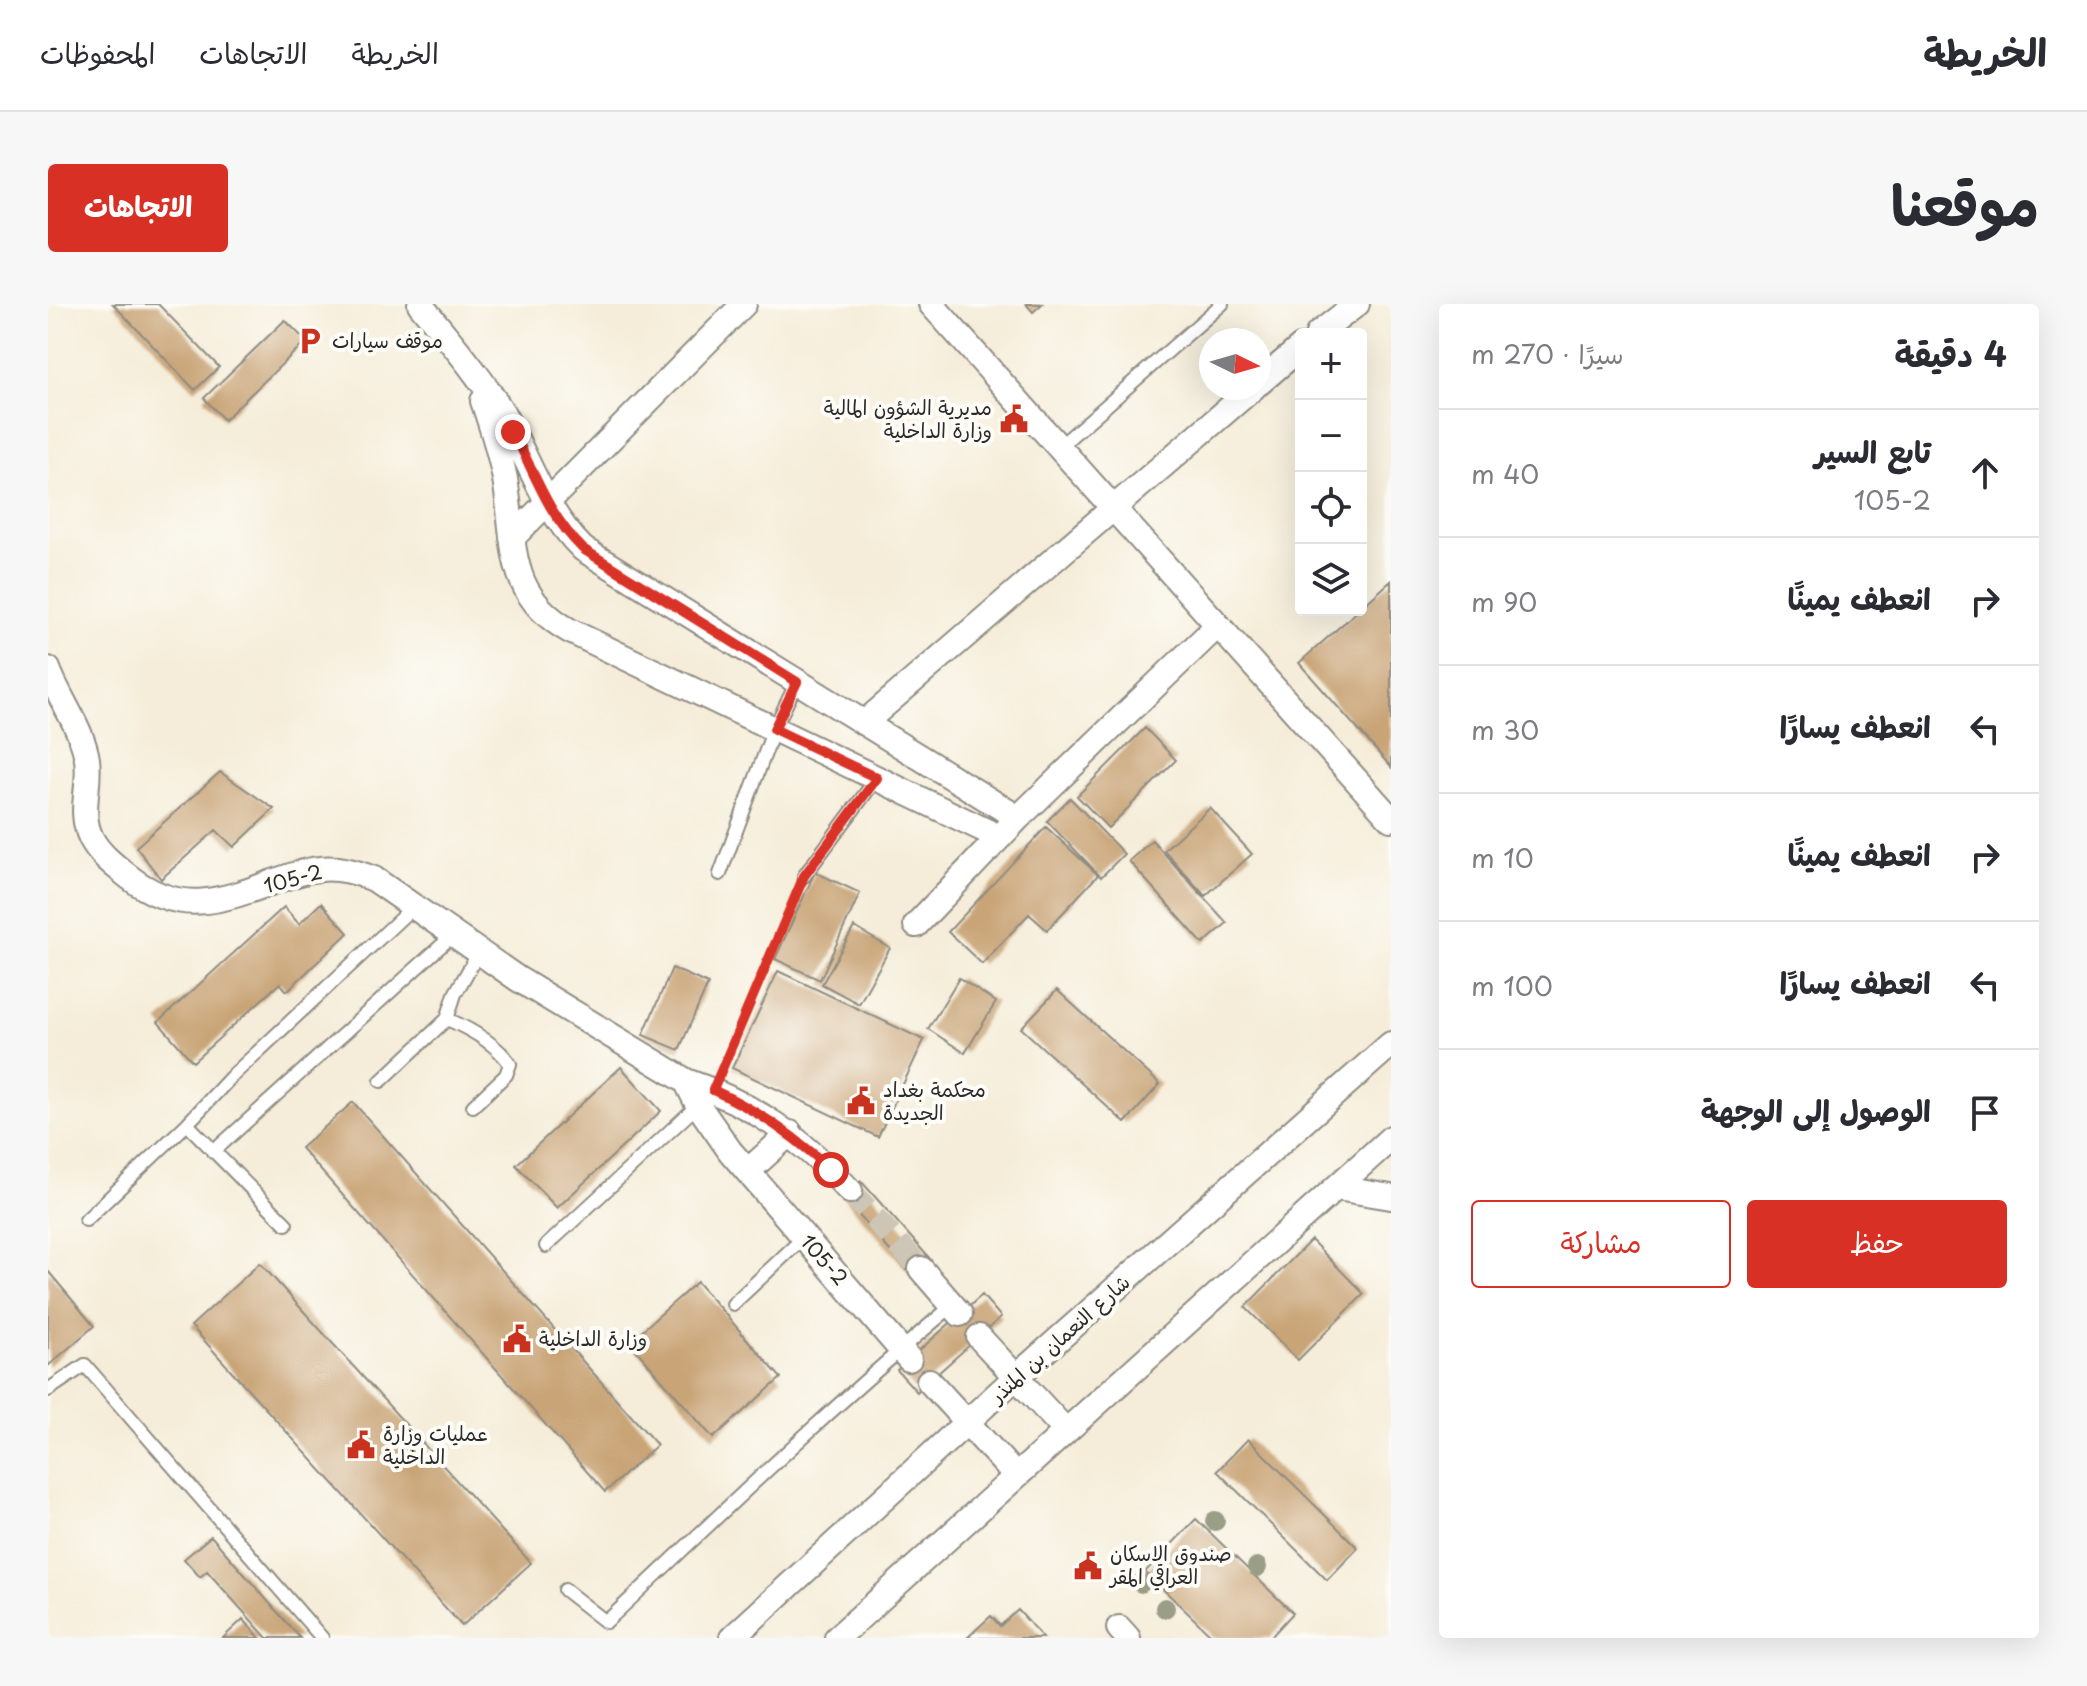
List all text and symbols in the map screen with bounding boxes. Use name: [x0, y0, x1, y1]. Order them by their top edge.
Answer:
text: الخريطة: [1923, 23, 2047, 80]
text: المحفوظات: [40, 31, 155, 74]
text: الاتجاهات: [199, 31, 307, 74]
text: الخريطة: [351, 31, 439, 74]
text: موقعنا: [1891, 160, 2039, 245]
button: الاتجاهات: [48, 164, 228, 252]
place label: موقف سيارات: [332, 325, 443, 355]
parking icon: موقف سيارات: [295, 326, 325, 356]
text: 4 دقيقة: [1894, 327, 2007, 379]
north arrow: [1199, 328, 1271, 400]
map controls: [1295, 328, 1367, 616]
button: +: [1295, 328, 1367, 400]
text: سيرًا · 270 m: [1471, 334, 1624, 373]
place label: مديرية الشؤون المالية وزارة الداخلية: [824, 392, 992, 445]
button: −: [1295, 400, 1367, 472]
public building icon: مديرية الشؤون المالية وزارة الداخلية: [999, 404, 1029, 434]
route end: [495, 414, 531, 450]
text: تابع السير: [1814, 428, 1931, 473]
icon: ahead: [1963, 451, 2007, 495]
text: 40 m: [1471, 454, 1539, 493]
button: locate: [1295, 472, 1367, 544]
text: 105-2: [1854, 480, 1931, 519]
button: layers: [1295, 544, 1367, 616]
text: انعطف يمينًا: [1787, 575, 1931, 620]
icon: right: [1963, 579, 2007, 623]
text: 90 m: [1471, 582, 1537, 621]
text: انعطف يسارًا: [1780, 703, 1931, 748]
icon: left: [1963, 707, 2007, 751]
text: 30 m: [1471, 710, 1539, 749]
text: انعطف يمينًا: [1787, 831, 1931, 876]
icon: right: [1963, 835, 2007, 879]
text: 10 m: [1471, 838, 1534, 877]
street label: 105-2: [260, 856, 325, 900]
text: انعطف يسارًا: [1780, 959, 1931, 1004]
icon: left: [1963, 963, 2007, 1007]
text: 100 m: [1471, 966, 1553, 1005]
place label: محكمة بغداد الجديدة: [883, 1074, 986, 1127]
public building icon: محكمة بغداد الجديدة: [846, 1086, 876, 1116]
text: الوصول إلى الوجهة: [1701, 1087, 1931, 1132]
icon: arrive: [1963, 1091, 2007, 1135]
route start: [813, 1152, 849, 1188]
button: مشاركة: [1471, 1200, 1731, 1288]
button: حفظ: [1747, 1200, 2007, 1288]
street label: 105-2: [794, 1227, 856, 1292]
street label: شارع النعمان بن المنذر: [981, 1267, 1136, 1411]
place label: وزارة الداخلية: [539, 1323, 647, 1353]
public building icon: وزارة الداخلية: [502, 1324, 532, 1354]
place label: عمليات وزارة الداخلية: [383, 1418, 488, 1471]
public building icon: عمليات وزارة الداخلية: [346, 1430, 376, 1460]
place label: صندوق الاسكان العراقي المقر: [1108, 1538, 1232, 1591]
public building icon: صندوق الاسكان العراقي المقر: [1073, 1551, 1103, 1581]

